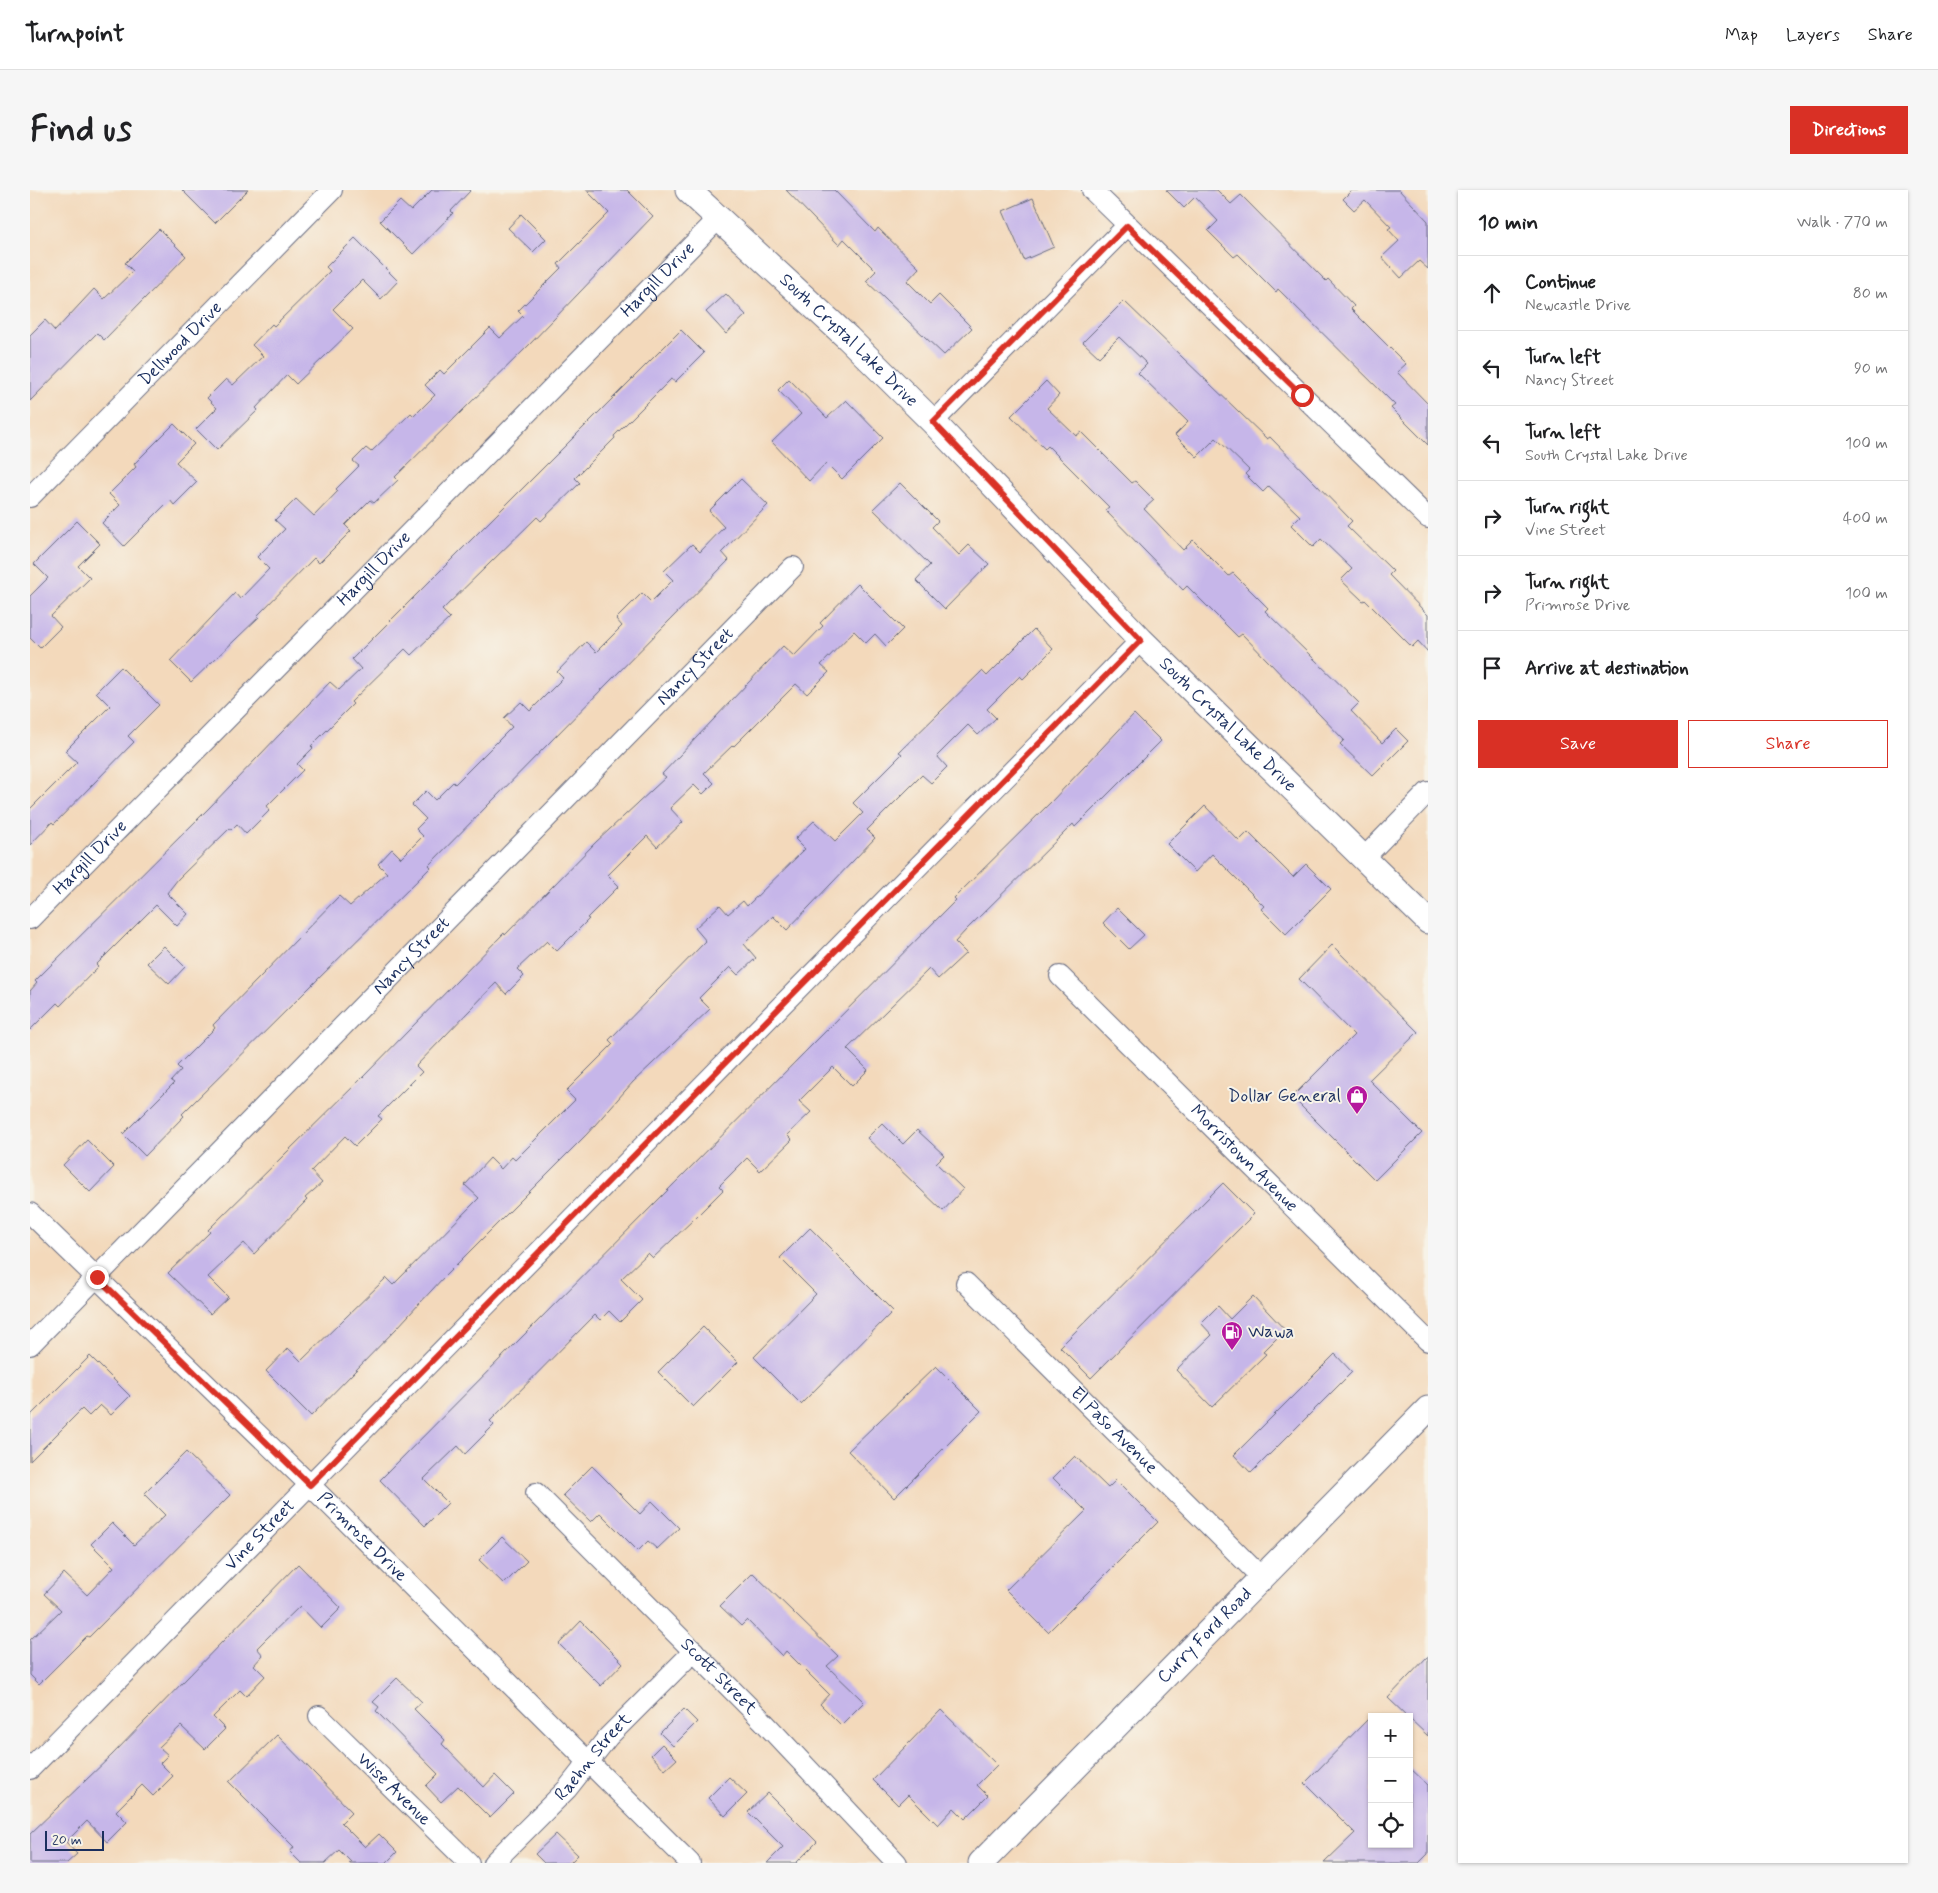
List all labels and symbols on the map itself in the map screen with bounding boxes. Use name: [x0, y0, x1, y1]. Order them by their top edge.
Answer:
street label: Hargill Drive: [616, 237, 700, 323]
street label: South Crystal Lake Drive: [774, 268, 923, 412]
street label: Dellwood Drive: [134, 296, 228, 391]
route start: [1291, 384, 1314, 407]
street label: Hargill Drive: [332, 526, 417, 612]
street label: Nancy Street: [651, 622, 739, 711]
street label: South Crystal Lake Drive: [1154, 652, 1302, 798]
street label: Hargill Drive: [48, 815, 133, 900]
street label: Nancy Street: [368, 911, 455, 1000]
place label: Dollar General: [1228, 1084, 1341, 1108]
shop icon: Dollar General: [1345, 1084, 1369, 1115]
street label: Morristown Avenue: [1185, 1099, 1303, 1217]
route end: [86, 1266, 109, 1289]
fuel station icon: Wawa: [1220, 1320, 1244, 1351]
place label: Wawa: [1248, 1320, 1294, 1344]
street label: El Paso Avenue: [1065, 1382, 1163, 1479]
street label: Primrose Drive: [312, 1487, 413, 1587]
street label: Vine Street: [219, 1494, 301, 1576]
street label: Curry Ford Road: [1152, 1582, 1257, 1689]
street label: Scott Street: [675, 1633, 763, 1721]
street label: Raehn Street: [550, 1708, 637, 1806]
street label: Wise Avenue: [352, 1748, 436, 1831]
scale bar: [45, 1828, 104, 1851]

